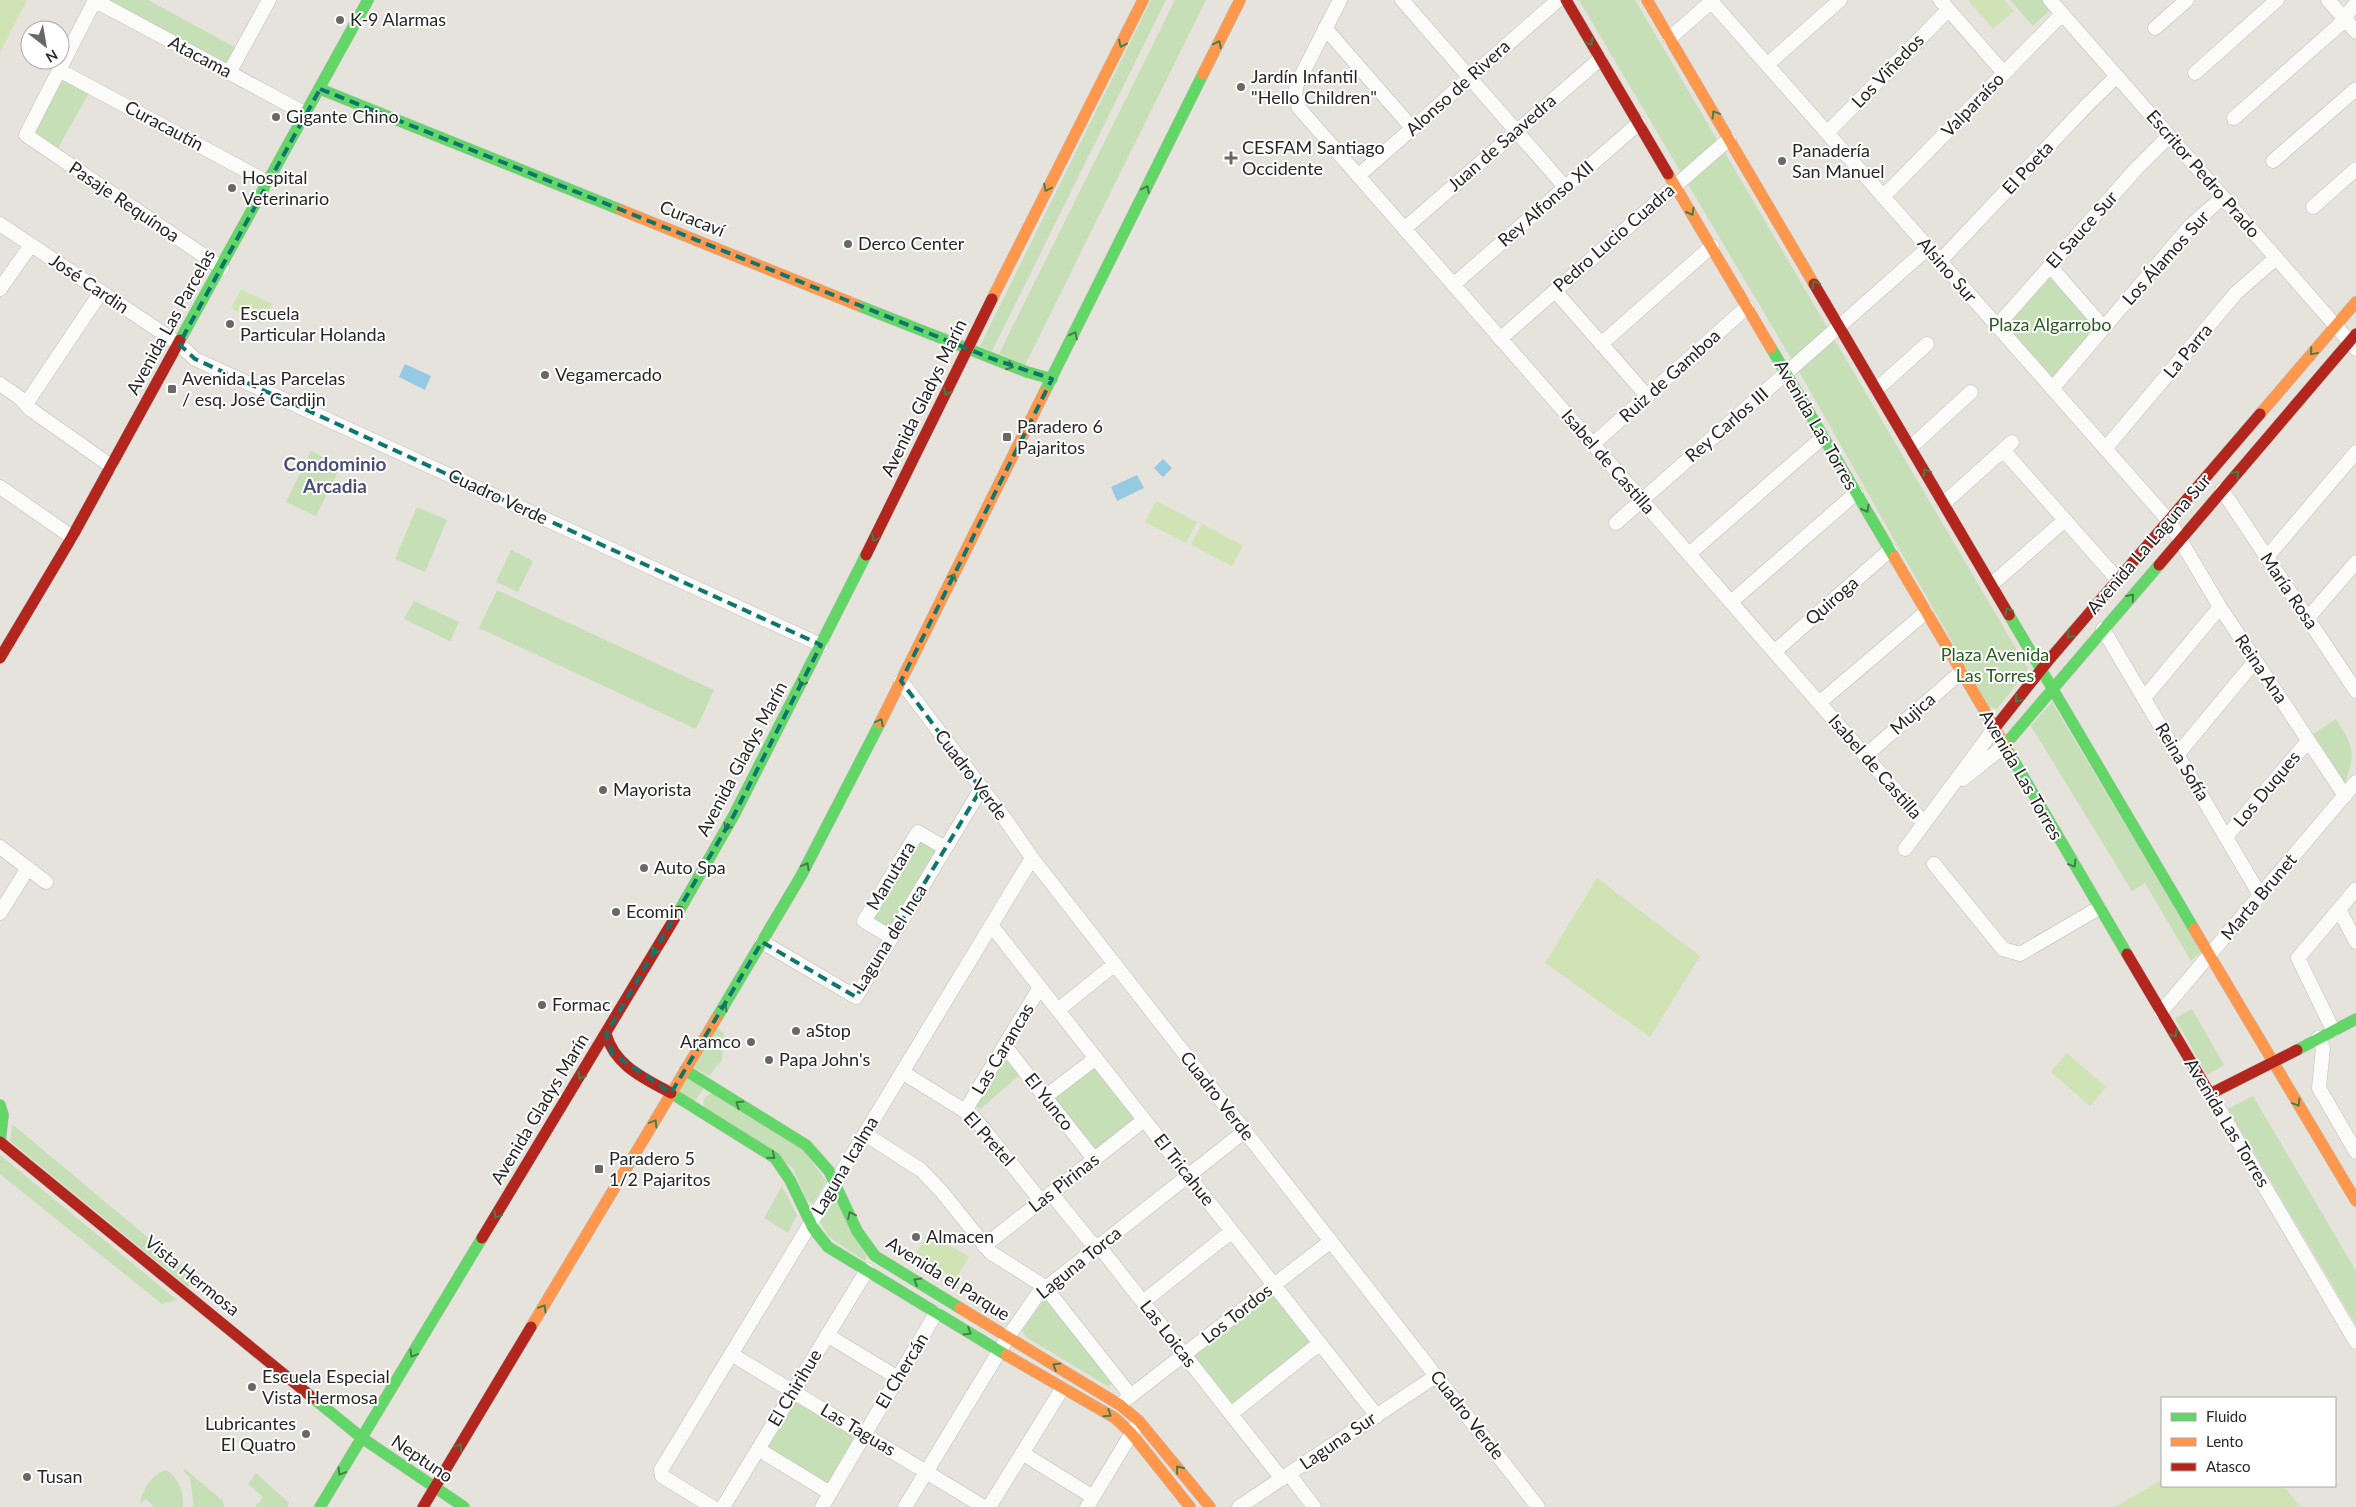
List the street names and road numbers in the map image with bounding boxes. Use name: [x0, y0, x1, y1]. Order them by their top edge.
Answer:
street label: Los Viñedos: [1846, 28, 1928, 112]
street label: Atacama: [165, 30, 236, 82]
street label: Alonso de Rivera: [1401, 35, 1514, 140]
street label: Valparaíso: [1936, 68, 2008, 141]
street label: Juan de Saavedra: [1443, 89, 1560, 195]
street label: Curacautín: [121, 95, 208, 155]
street label: Escritor Pedro Prado: [2142, 105, 2265, 242]
street label: El Poeta: [1997, 136, 2057, 198]
street label: Pasaje Requínoa: [65, 156, 184, 246]
street label: Rey Alfonso XII: [1493, 156, 1598, 251]
street label: Pedro Lucio Cuadra: [1548, 179, 1679, 296]
street label: El Sauce Sur: [2041, 186, 2122, 273]
street label: Curacaví: [657, 195, 729, 241]
street label: Los Álamos Sur: [2117, 205, 2214, 309]
street label: Alsino Sur: [1913, 232, 1982, 307]
street label: Avenida Las Parcelas: [121, 245, 219, 398]
street label: José Cardin: [46, 249, 133, 318]
street label: Avenida Gladys Marín: [875, 315, 971, 480]
street label: La Parra: [2158, 319, 2216, 382]
street label: Ruiz de Gamboa: [1614, 324, 1724, 426]
street label: Avenida Las Torres: [1771, 355, 1863, 494]
street label: Rey Carlos III: [1680, 382, 1772, 466]
street label: Isabel de Castilla: [1557, 405, 1660, 518]
street label: Cuadro Verde: [445, 463, 552, 529]
street label: Avenida La Laguna Sur: [2082, 469, 2215, 618]
street label: María Rosa: [2256, 548, 2323, 633]
street label: Quiroga: [1800, 571, 1862, 629]
street label: Reina Ana: [2231, 630, 2293, 707]
street label: Avenida Gladys Marín: [691, 677, 791, 840]
street label: Mujica: [1885, 688, 1939, 739]
street label: Avenida Las Torres: [1976, 705, 2068, 844]
street label: Isabel de Castilla: [1824, 710, 1927, 823]
street label: Reina Sofía: [2151, 718, 2215, 804]
street label: Cuadro Verde: [931, 725, 1013, 824]
street label: Los Duques: [2228, 746, 2304, 831]
street label: Manutara: [861, 837, 919, 914]
street label: Marta Brunet: [2216, 848, 2301, 944]
street label: Laguna del Inca: [847, 880, 931, 995]
street label: Las Carancas: [966, 999, 1038, 1098]
street label: Avenida Gladys Marín: [485, 1029, 593, 1188]
street label: Cuadro Verde: [1176, 1046, 1260, 1144]
street label: Avenida Las Torres: [2181, 1054, 2275, 1191]
street label: El Yunco: [1021, 1068, 1079, 1135]
street label: El Pretel: [960, 1107, 1020, 1170]
street label: Laguna Icalma: [806, 1112, 882, 1219]
street label: El Tricahue: [1150, 1129, 1220, 1210]
street label: Las Pirinas: [1024, 1148, 1103, 1217]
street label: Laguna Torca: [1031, 1221, 1125, 1303]
street label: Vista Hermosa: [141, 1230, 244, 1320]
street label: Avenida el Parque: [883, 1231, 1014, 1325]
street label: Los Tordos: [1197, 1279, 1276, 1348]
street label: Las Loicas: [1136, 1295, 1202, 1371]
street label: El Chercán: [870, 1329, 932, 1412]
street label: El Chirihue: [763, 1345, 826, 1430]
street label: Cuadro Verde: [1426, 1365, 1510, 1463]
street label: Las Taguas: [817, 1398, 900, 1460]
street label: Laguna Sur: [1295, 1406, 1380, 1474]
street label: Neptuno: [388, 1430, 458, 1487]

